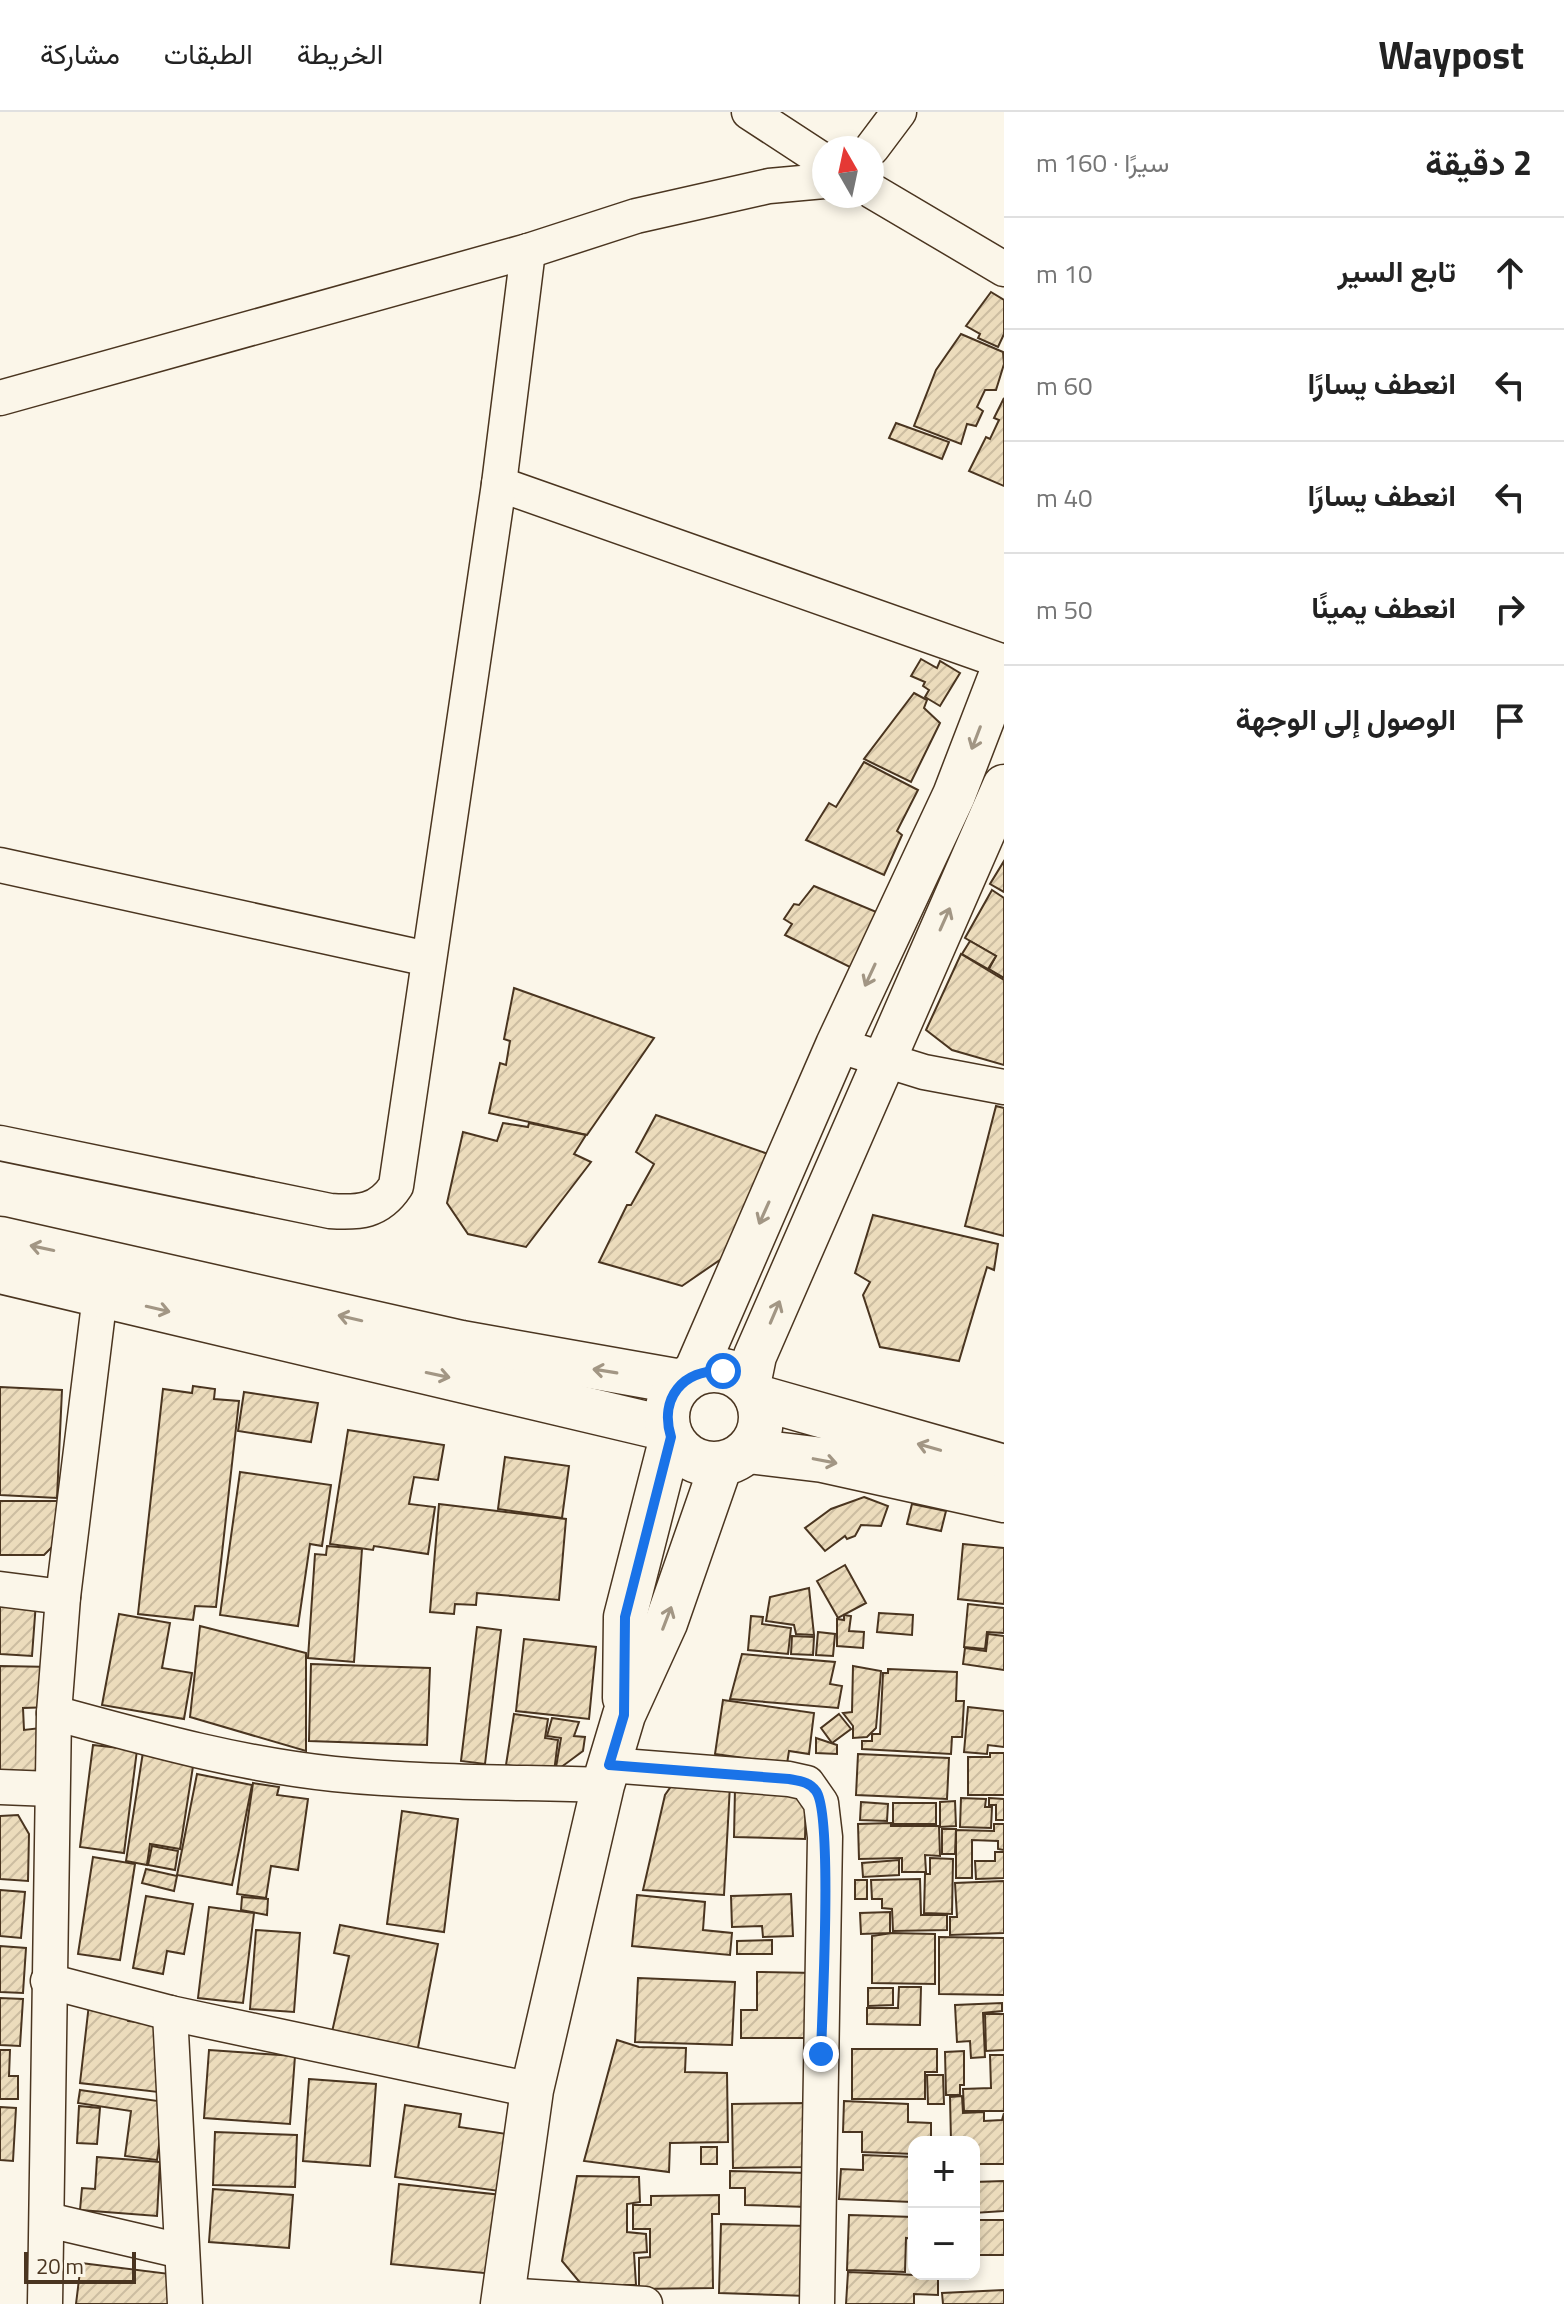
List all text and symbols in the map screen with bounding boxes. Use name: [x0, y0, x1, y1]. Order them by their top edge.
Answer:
text: Waypost: [1378, 26, 1524, 84]
text: مشاركة: [40, 32, 120, 75]
text: الطبقات: [164, 32, 253, 75]
text: الخريطة: [297, 32, 383, 75]
north arrow: [812, 136, 884, 208]
text: 2 دقيقة: [1425, 136, 1532, 188]
text: سيرًا · 160 m: [1036, 143, 1169, 182]
text: تابع السير: [1338, 248, 1456, 294]
icon: ahead: [1488, 251, 1532, 295]
text: 10 m: [1036, 254, 1093, 293]
text: انعطف يسارًا: [1307, 360, 1456, 406]
icon: left: [1488, 363, 1532, 407]
text: 60 m: [1036, 366, 1093, 405]
text: انعطف يسارًا: [1307, 472, 1456, 518]
icon: left: [1488, 475, 1532, 519]
text: 40 m: [1036, 478, 1093, 517]
text: انعطف يمينًا: [1311, 584, 1456, 630]
icon: right: [1488, 587, 1532, 631]
text: 50 m: [1036, 590, 1093, 629]
text: الوصول إلى الوجهة: [1235, 696, 1456, 742]
icon: arrive: [1488, 699, 1532, 743]
one-way arrow: [968, 725, 982, 750]
one-way arrow: [939, 907, 954, 932]
one-way arrow: [862, 963, 877, 987]
one-way arrow: [756, 1200, 771, 1224]
one-way arrow: [30, 1240, 55, 1255]
one-way arrow: [768, 1300, 783, 1324]
one-way arrow: [144, 1302, 170, 1317]
one-way arrow: [338, 1310, 363, 1325]
route start: [705, 1353, 741, 1389]
one-way arrow: [593, 1363, 618, 1378]
one-way arrow: [425, 1368, 450, 1383]
one-way arrow: [916, 1439, 942, 1454]
one-way arrow: [812, 1454, 837, 1469]
one-way arrow: [661, 1607, 675, 1631]
route end: [803, 2036, 839, 2072]
map controls: [908, 2136, 980, 2280]
button: +: [908, 2136, 980, 2208]
button: −: [908, 2208, 980, 2280]
scale bar: [24, 2248, 136, 2284]
text: 20 m: [36, 2249, 84, 2283]

